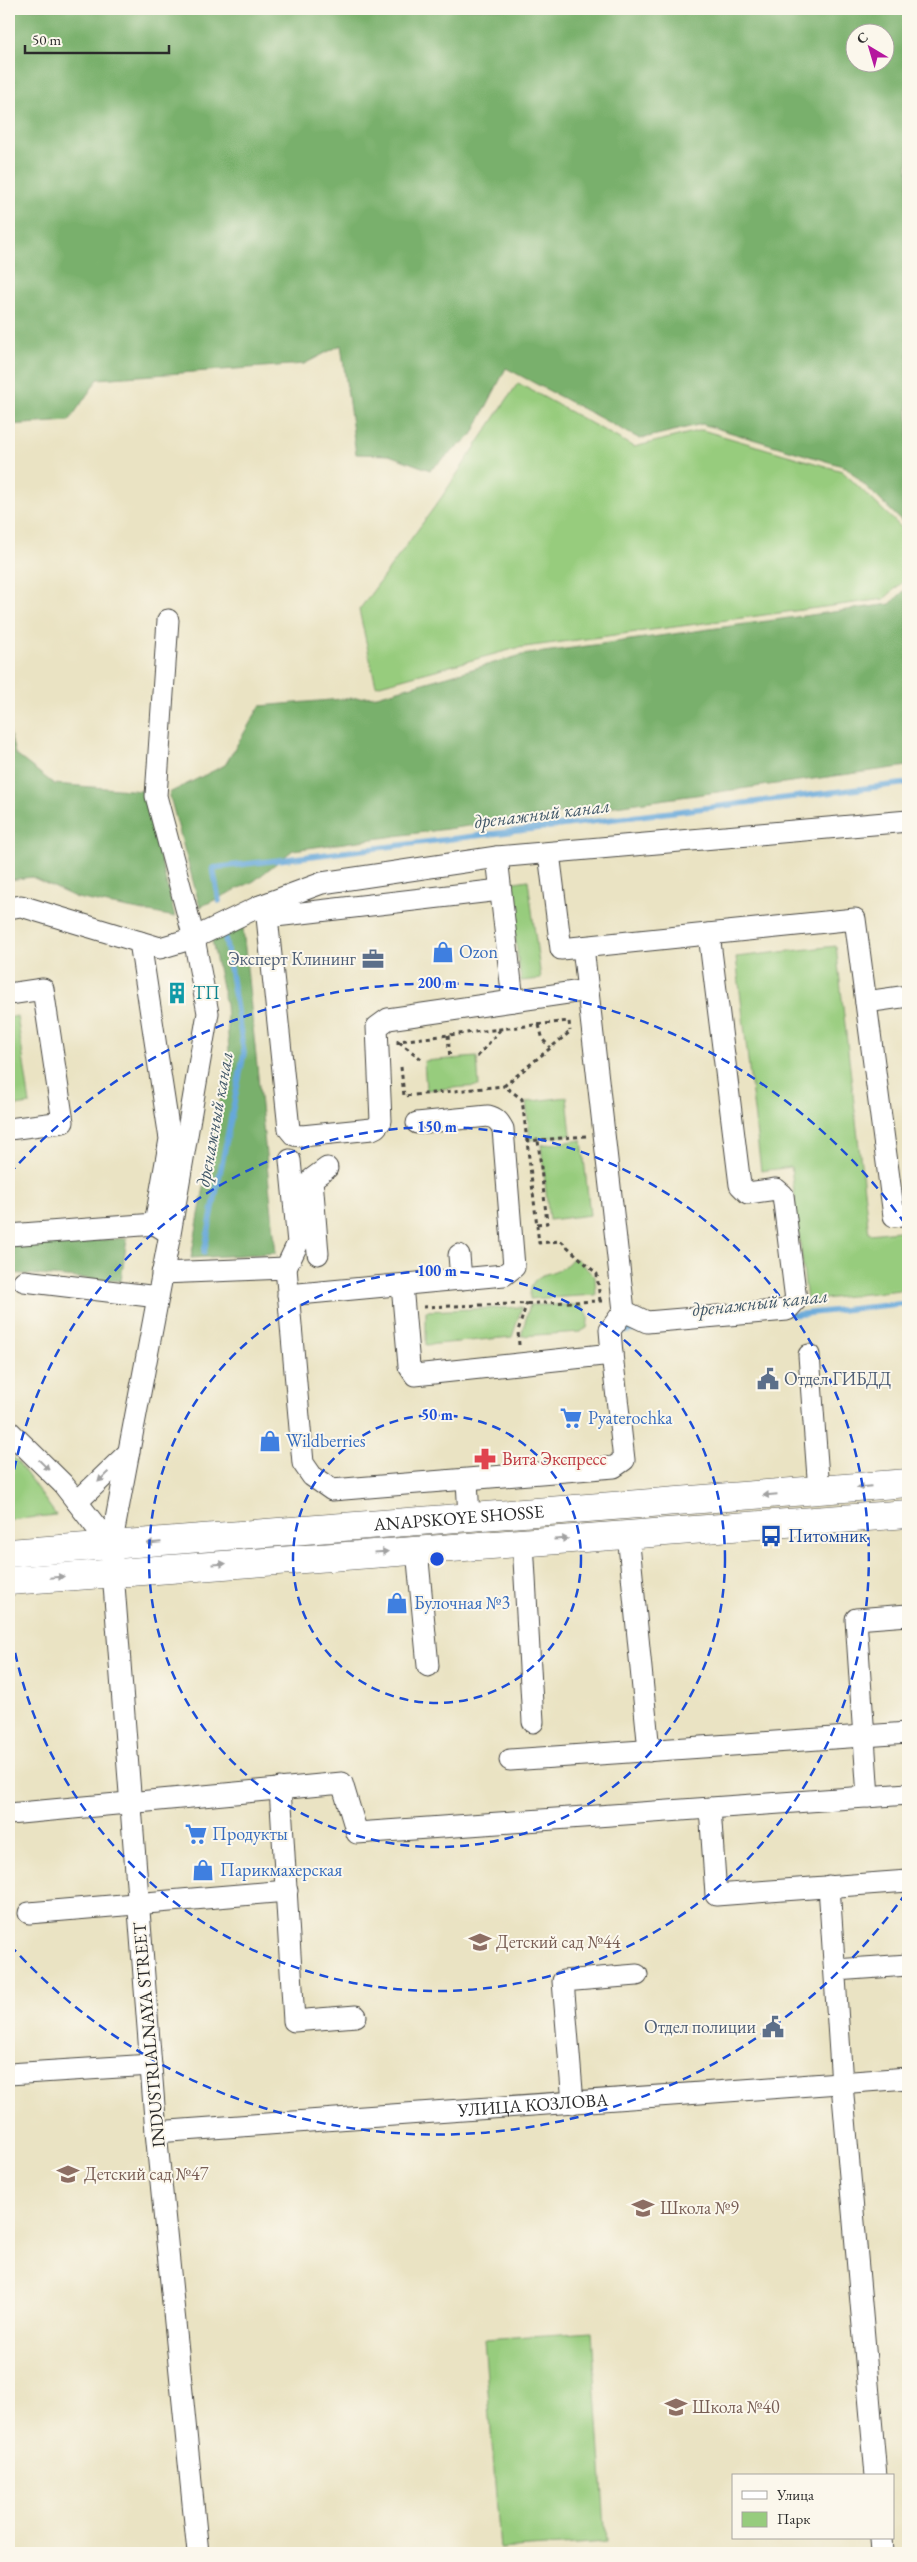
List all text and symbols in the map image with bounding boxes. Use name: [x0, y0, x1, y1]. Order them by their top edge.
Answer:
scale bar: [25, 22, 169, 54]
north arrow: [844, 22, 894, 72]
text: С: [853, 28, 872, 48]
text: 50 m: [32, 30, 61, 49]
water label: дренажный канал: [473, 793, 612, 834]
shop icon: Ozon: [430, 939, 456, 965]
place label: Ozon: [459, 940, 498, 963]
office icon: Эксперт Клининг: [360, 946, 386, 972]
place label: Эксперт Клининг: [228, 947, 357, 970]
text: 200 m: [417, 973, 457, 992]
building icon: ТП: [164, 980, 190, 1006]
place label: ТП: [193, 981, 220, 1004]
water label: дренажный канал: [190, 1050, 239, 1189]
text: 150 m: [417, 1117, 457, 1136]
text: 100 m: [417, 1261, 457, 1280]
water label: дренажный канал: [691, 1283, 829, 1322]
public building icon: Отдел ГИБДД: [755, 1366, 781, 1392]
place label: Отдел ГИБДД: [784, 1367, 891, 1390]
text: 50 m: [421, 1405, 453, 1424]
supermarket icon: Pyaterochka: [558, 1405, 584, 1431]
place label: Pyaterochka: [588, 1406, 673, 1429]
shop icon: Wildberries: [257, 1428, 283, 1454]
place label: Wildberries: [286, 1429, 366, 1452]
pharmacy icon: Вита Экспресс: [472, 1446, 498, 1472]
place label: Вита Экспресс: [502, 1447, 607, 1470]
one-way arrow: [38, 1459, 50, 1471]
one-way arrow: [97, 1471, 109, 1483]
one-way arrow: [855, 1483, 871, 1491]
one-way arrow: [762, 1491, 778, 1499]
street label: ANAPSKOYE SHOSSE: [371, 1499, 545, 1536]
bus stop icon: Питомник: [758, 1523, 784, 1549]
place label: Питомник: [788, 1524, 868, 1547]
one-way arrow: [553, 1535, 569, 1543]
one-way arrow: [145, 1539, 161, 1547]
one-way arrow: [374, 1548, 390, 1556]
centre of rings: [428, 1550, 446, 1568]
one-way arrow: [212, 1560, 228, 1568]
one-way arrow: [50, 1572, 66, 1580]
shop icon: Булочная №3: [384, 1590, 410, 1616]
place label: Булочная №3: [414, 1591, 510, 1614]
supermarket icon: Продукты: [183, 1821, 209, 1847]
place label: Продукты: [212, 1822, 288, 1845]
shop icon: Парикмахерская: [190, 1857, 216, 1883]
place label: Парикмахерская: [220, 1858, 342, 1881]
street label: INDUSTRIALNAYA STREET: [127, 1920, 170, 2149]
school or university icon: Детский сад №44: [467, 1929, 493, 1955]
place label: Детский сад №44: [496, 1930, 621, 1953]
public building icon: Отдел полиции: [760, 2014, 786, 2040]
place label: Отдел полиции: [644, 2015, 756, 2038]
street label: УЛИЦА КОЗЛОВА: [456, 2088, 610, 2121]
school or university icon: Детский сад №47: [55, 2161, 81, 2187]
place label: Детский сад №47: [84, 2162, 209, 2185]
school or university icon: Школа №9: [630, 2195, 656, 2221]
place label: Школа №9: [660, 2196, 739, 2219]
school or university icon: Школа №40: [663, 2394, 689, 2420]
place label: Школа №40: [692, 2395, 780, 2418]
legend: [732, 2474, 894, 2540]
text: Улица: [776, 2485, 814, 2504]
text: Парк: [777, 2509, 810, 2528]

